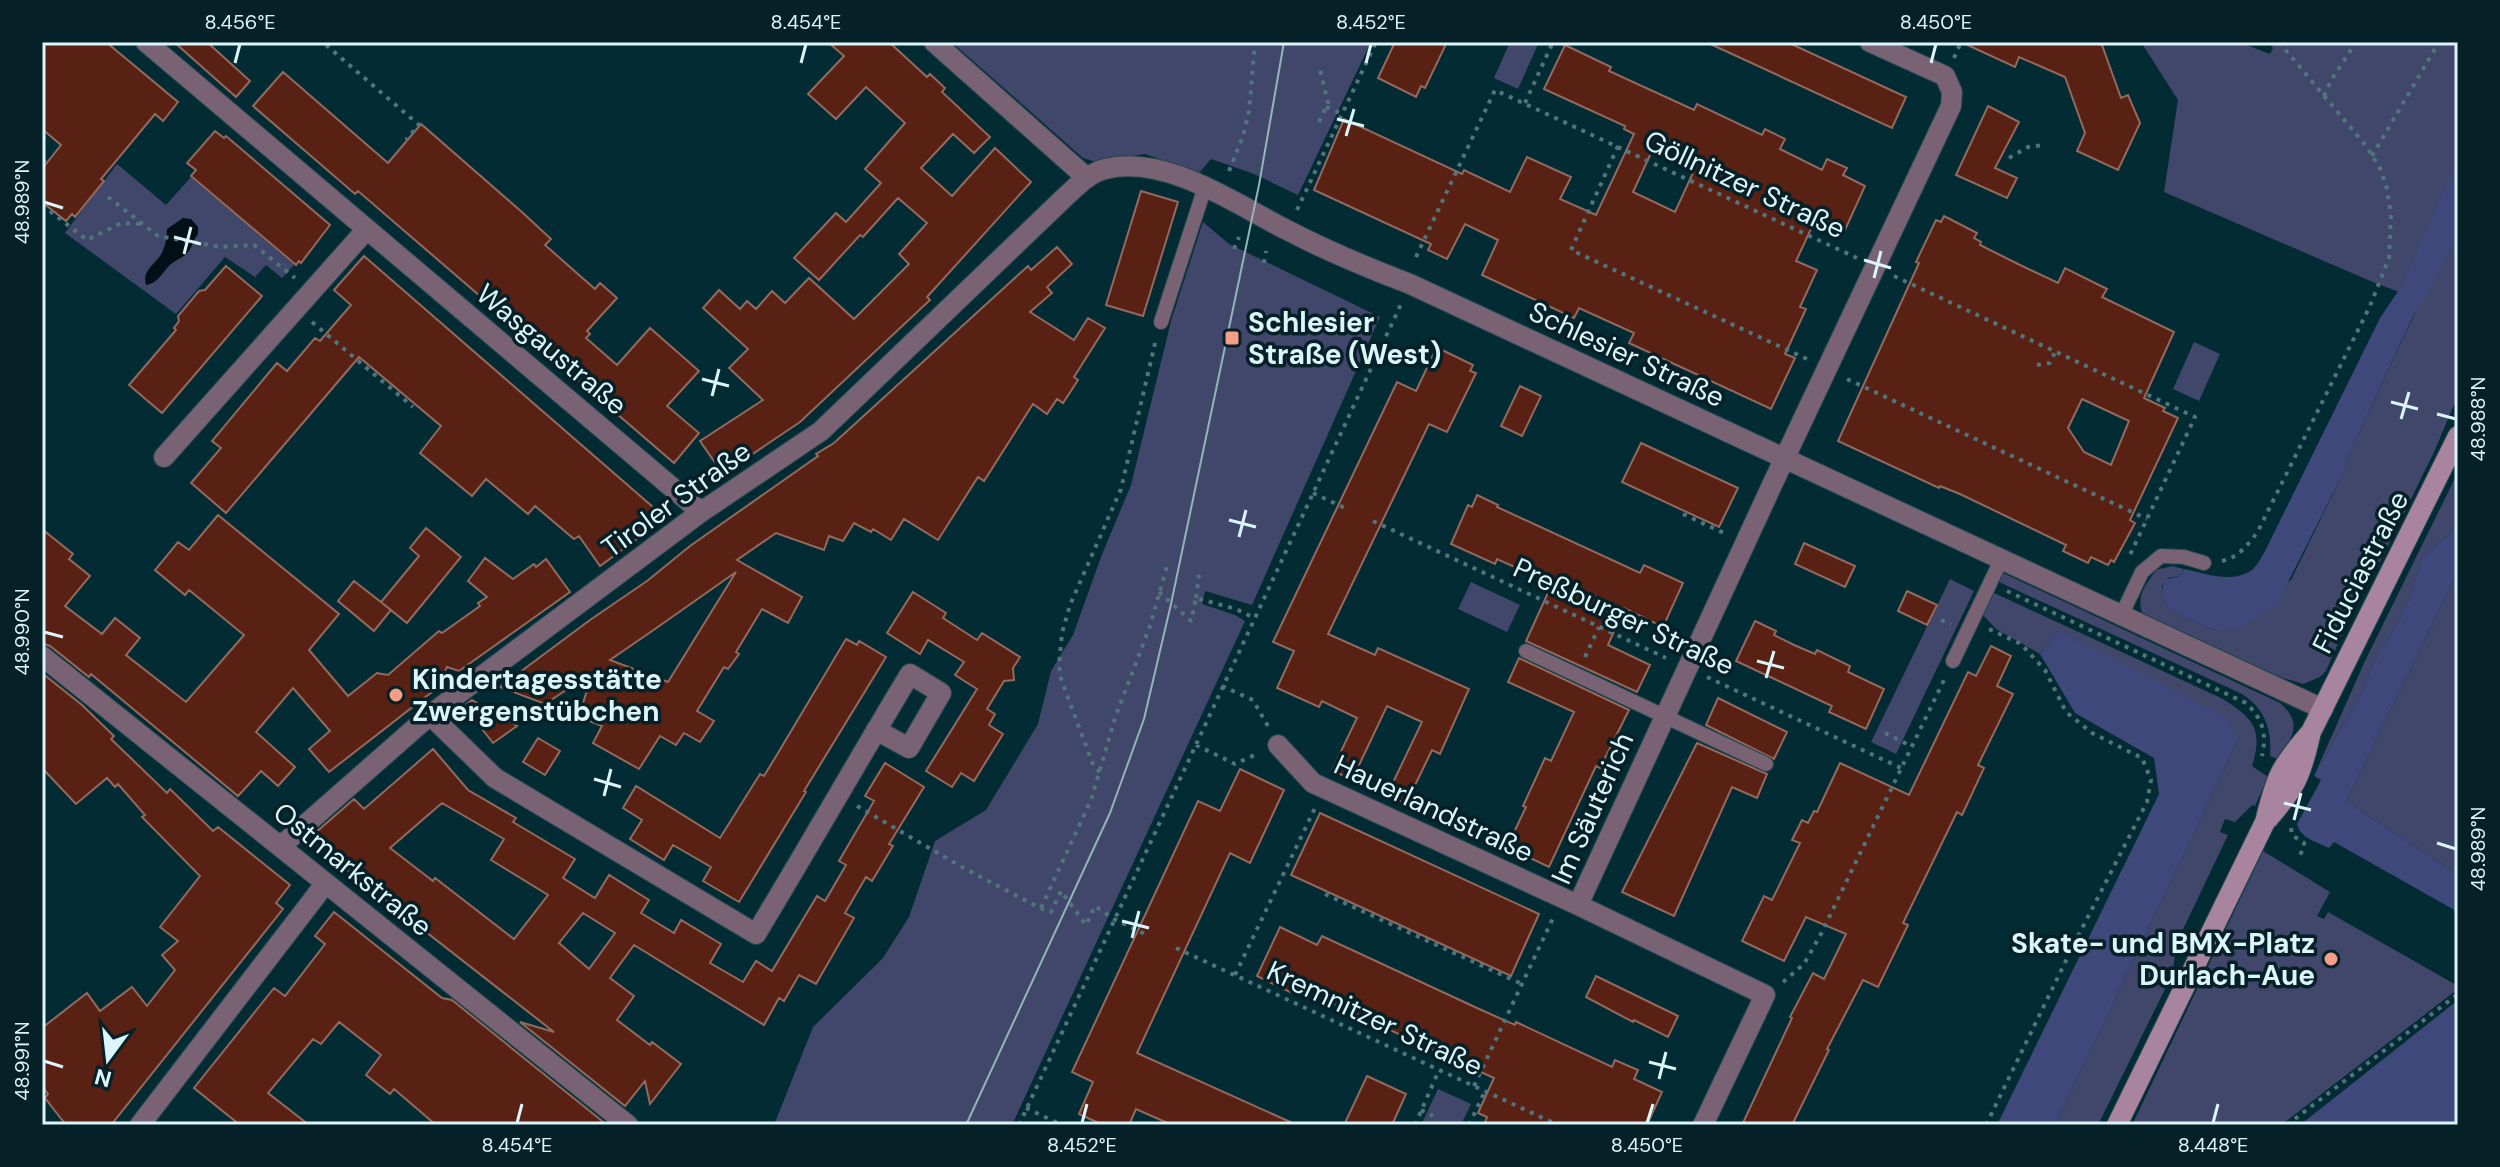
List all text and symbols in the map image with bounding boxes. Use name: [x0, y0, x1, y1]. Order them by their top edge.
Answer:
text: 8.456°E: [204, 9, 276, 35]
text: 8.454°E: [771, 9, 841, 35]
text: 8.452°E: [1336, 9, 1406, 35]
text: 8.450°E: [1900, 9, 1972, 35]
street label: Göllnitzer Straße: [1638, 122, 1851, 247]
text: 48.989°N: [9, 160, 35, 244]
street label: Wasgaustraße: [469, 275, 635, 423]
street label: Schlesier Straße: [1523, 293, 1731, 416]
place label: Schlesier Straße (West): [1248, 304, 1441, 373]
marker: Schlesier Straße (West): [1223, 329, 1241, 347]
text: 48.988°N: [2465, 377, 2491, 461]
street label: Tiroler Straße: [594, 433, 758, 566]
street label: Fiduciastraße: [2304, 485, 2417, 660]
street label: Preßburger Straße: [1507, 549, 1740, 684]
text: 48.990°N: [9, 588, 35, 676]
place label: Kindertagesstätte Zwergenstübchen: [412, 661, 662, 730]
marker: Kindertagesstätte Zwergenstübchen: [387, 686, 405, 704]
street label: Im Säuterich: [1543, 727, 1642, 890]
street label: Hauerlandstraße: [1328, 746, 1539, 871]
street label: Ostmarkstraße: [266, 794, 440, 945]
text: 48.989°N: [2465, 807, 2491, 891]
place label: Skate- und BMX-Platz Durlach-Aue: [2011, 925, 2315, 994]
marker: Skate- und BMX-Platz Durlach-Aue: [2322, 950, 2340, 968]
street label: Kremnitzer Straße: [1261, 952, 1489, 1085]
north arrow: [68, 1019, 148, 1099]
text: 48.991°N: [9, 1021, 35, 1101]
text: N: [91, 1062, 114, 1094]
text: 8.454°E: [482, 1132, 552, 1158]
text: 8.452°E: [1047, 1132, 1117, 1158]
text: 8.450°E: [1611, 1132, 1683, 1158]
text: 8.448°E: [2178, 1132, 2248, 1158]

